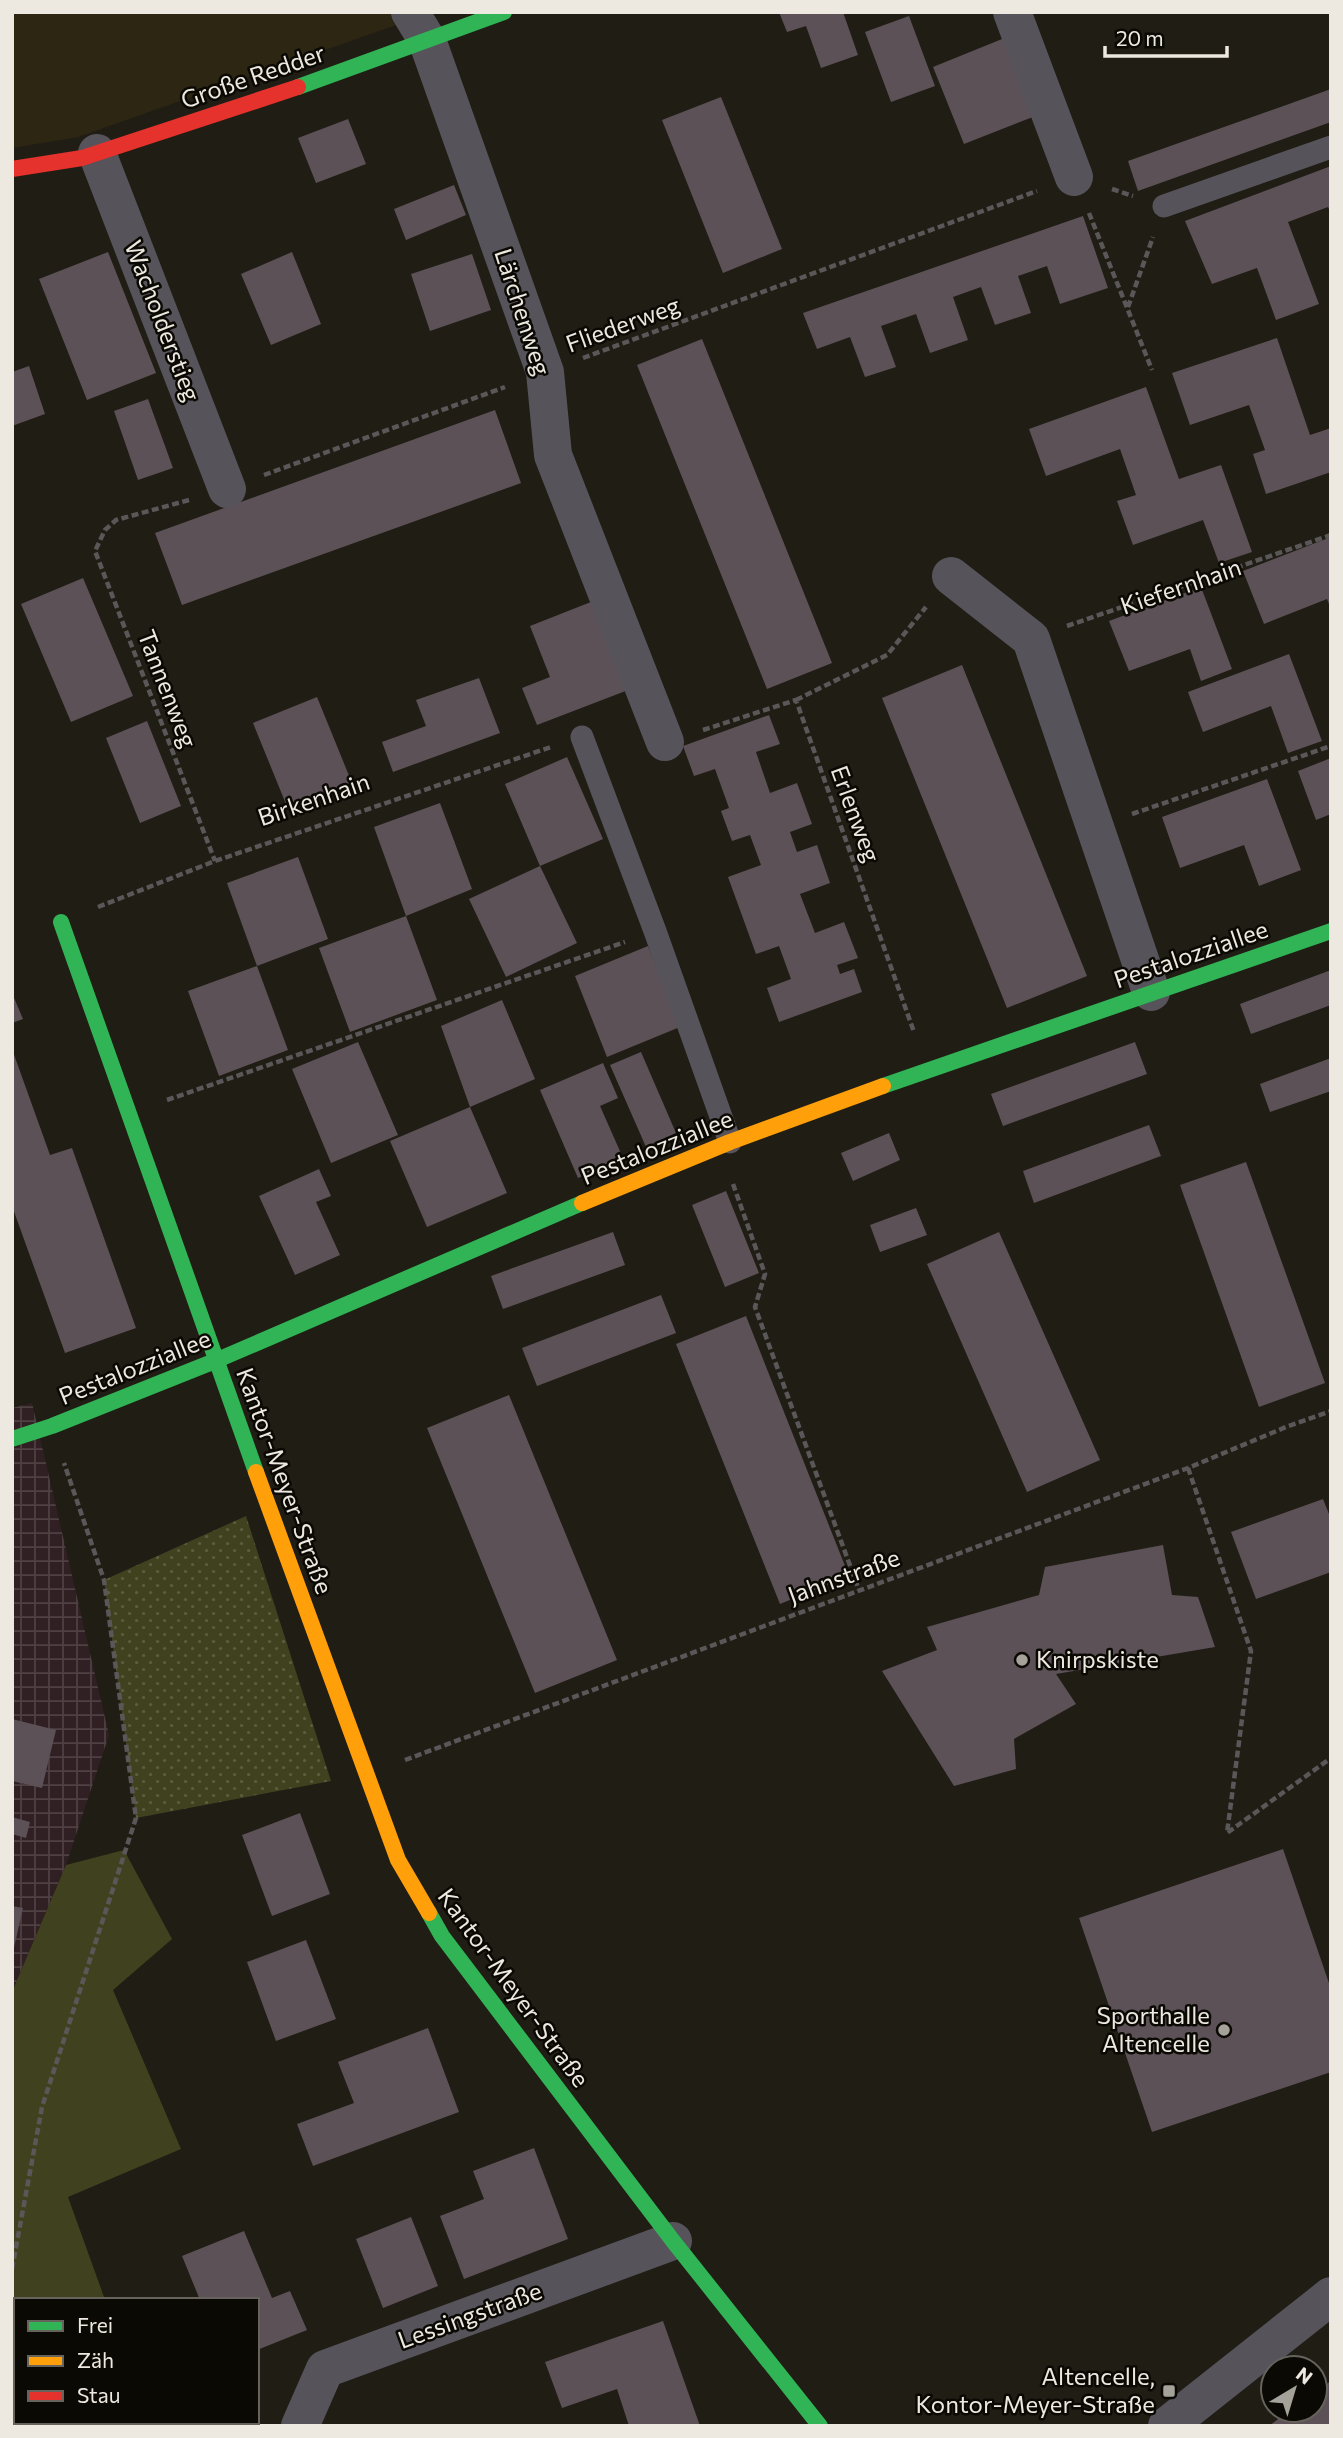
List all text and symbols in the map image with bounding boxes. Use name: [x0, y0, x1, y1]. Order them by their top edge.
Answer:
scale bar: [1105, 14, 1228, 58]
text: 20 m: [1116, 25, 1164, 50]
street label: Große Redder: [177, 37, 329, 114]
street label: Wacholderstieg: [119, 236, 207, 405]
street label: Lärchenweg: [489, 244, 558, 379]
street label: Fliederweg: [561, 290, 683, 358]
street label: Kiefernhain: [1116, 551, 1245, 620]
street label: Tannenweg: [133, 625, 204, 752]
street label: Erlenweg: [826, 761, 887, 866]
street label: Birkenhain: [254, 766, 373, 831]
street label: Pestalozziallee: [1110, 914, 1271, 994]
street label: Pestalozziallee: [576, 1103, 737, 1190]
street label: Pestalozziallee: [54, 1323, 215, 1410]
street label: Kantor-Meyer-Straße: [231, 1363, 340, 1598]
street label: Jahnstraße: [784, 1542, 903, 1609]
place label: Knirpskiste: [1036, 1644, 1159, 1673]
marker: Knirpskiste: [1014, 1652, 1030, 1668]
street label: Kantor-Meyer-Straße: [432, 1882, 596, 2092]
place label: Sporthalle Altencelle: [1097, 2000, 1210, 2057]
marker: Sporthalle Altencelle: [1216, 2022, 1232, 2038]
street label: Lessingstraße: [394, 2275, 545, 2354]
legend: [14, 2298, 259, 2424]
text: Frei: [77, 2312, 113, 2337]
text: Zäh: [77, 2347, 114, 2372]
north arrow: [1259, 2354, 1329, 2424]
place label: Altencelle, Kontor-Meyer-Straße: [916, 2361, 1155, 2418]
text: N: [1292, 2362, 1317, 2389]
text: Stau: [77, 2382, 120, 2407]
marker: Altencelle, Kontor-Meyer-Straße: [1161, 2383, 1177, 2399]

